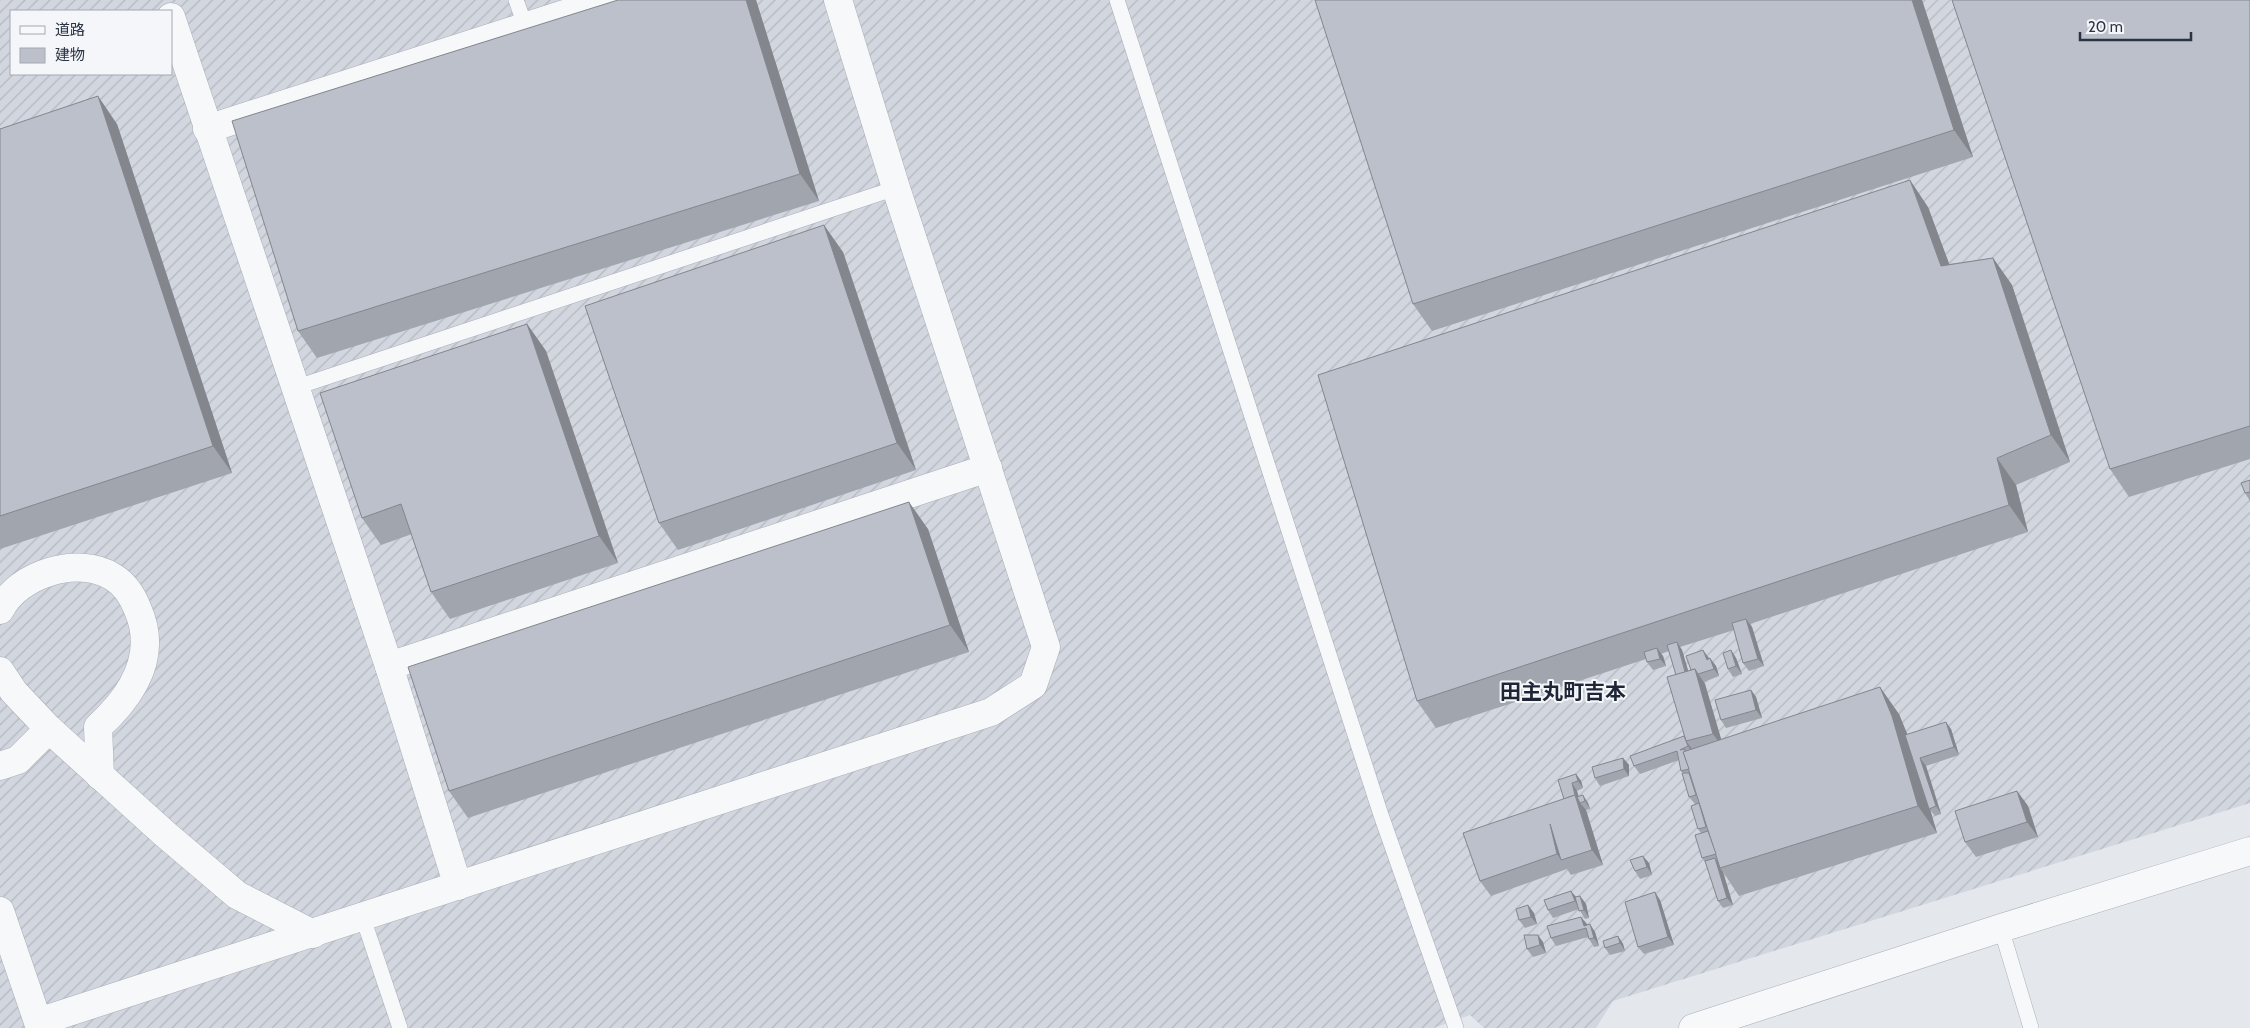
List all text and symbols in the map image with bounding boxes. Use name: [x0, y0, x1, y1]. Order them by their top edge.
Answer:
legend: [10, 10, 172, 75]
scale bar: [2080, 10, 2191, 42]
text: 20 m: [2088, 18, 2123, 36]
text: 道路: [55, 21, 85, 39]
text: 建物: [55, 46, 85, 64]
district label: 田主丸町吉本: [1500, 679, 1626, 704]

